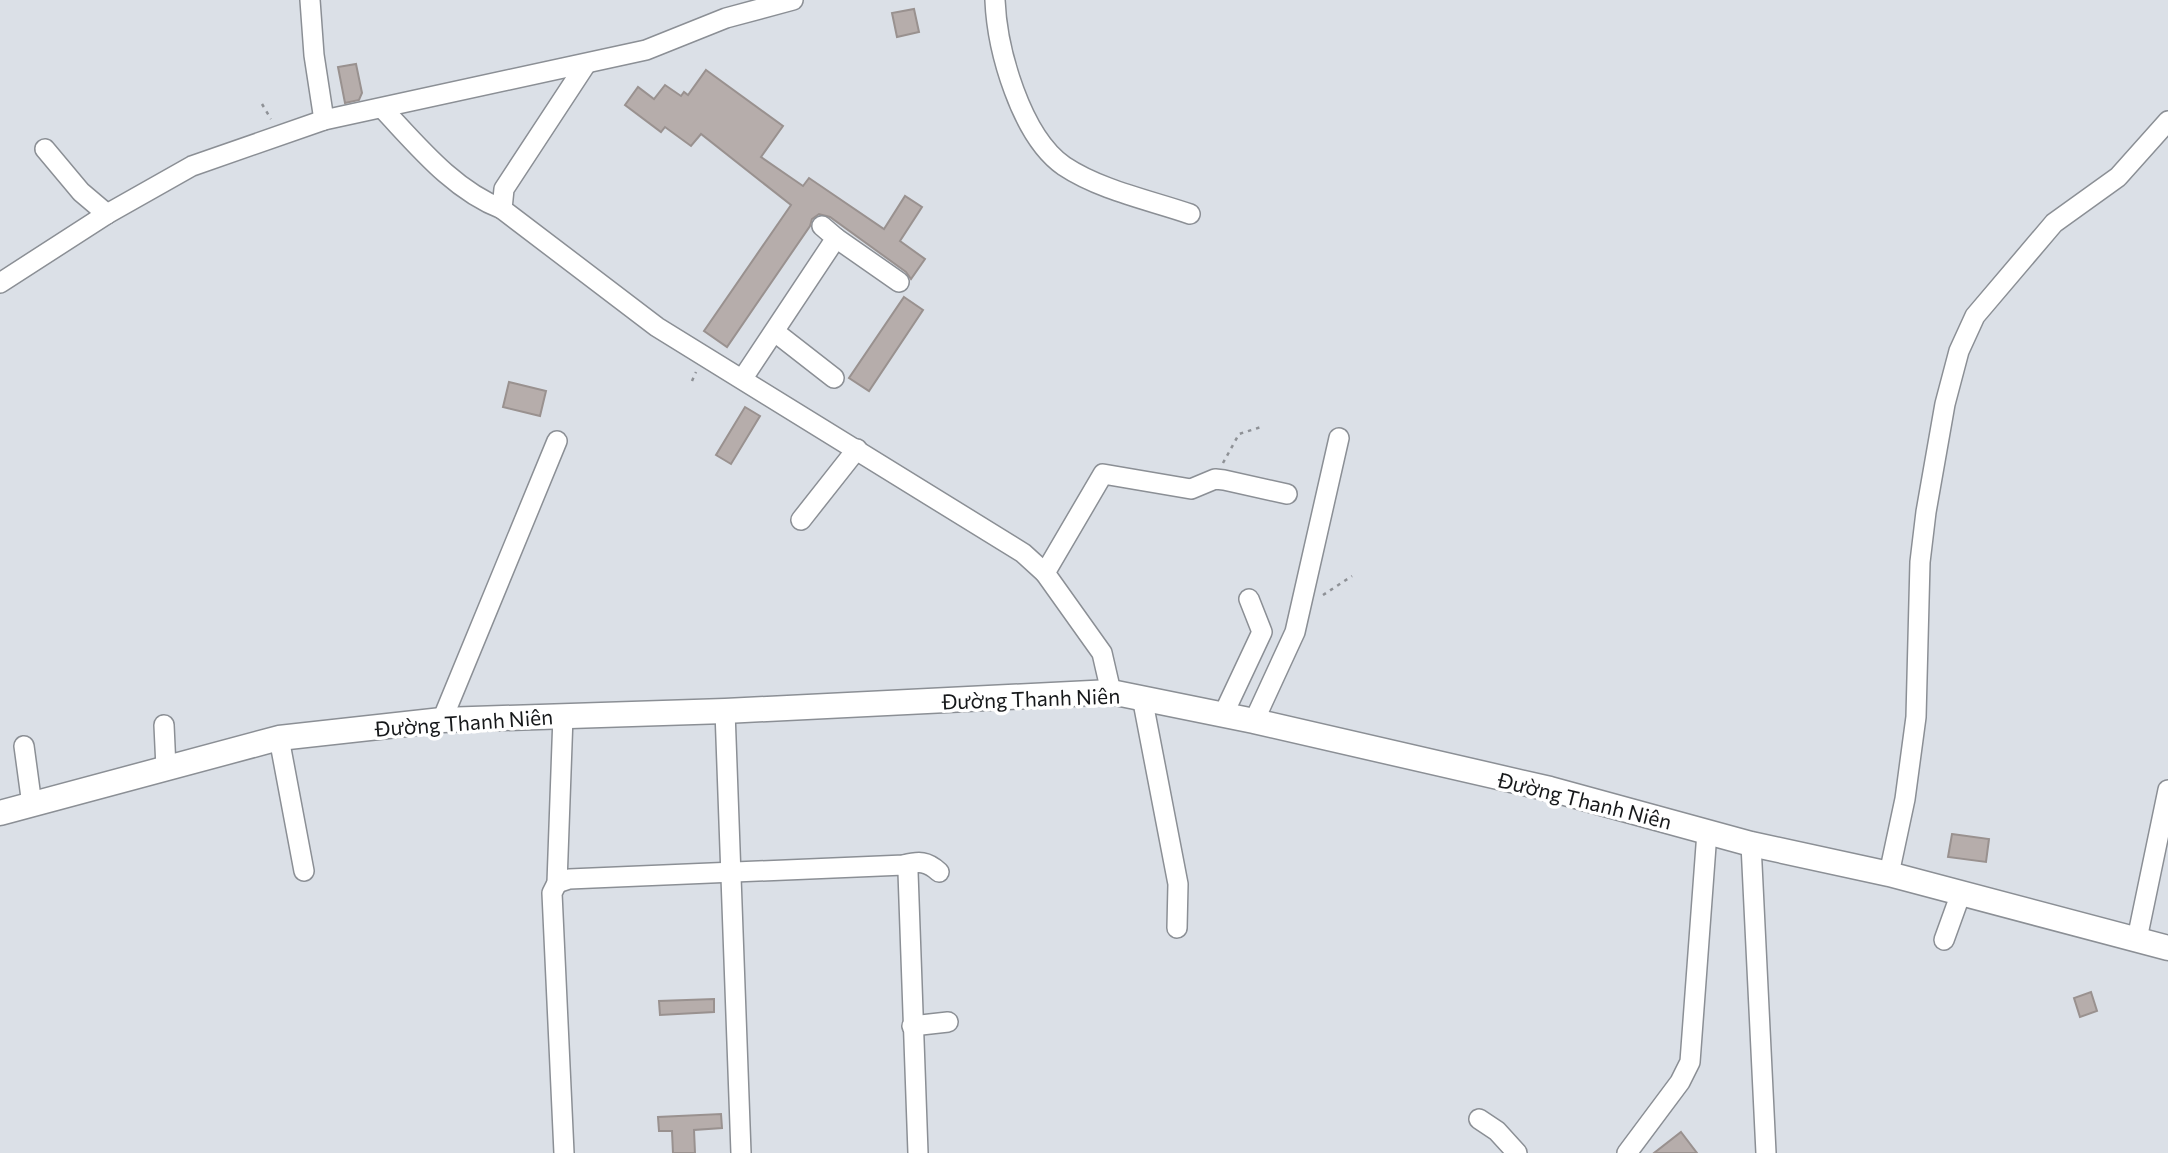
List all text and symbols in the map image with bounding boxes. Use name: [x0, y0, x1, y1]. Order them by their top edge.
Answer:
street label: Đường Thanh Niên: [940, 682, 1121, 714]
street label: Đường Thanh Niên: [373, 703, 554, 741]
street label: Đường Thanh Niên: [1494, 766, 1675, 834]

